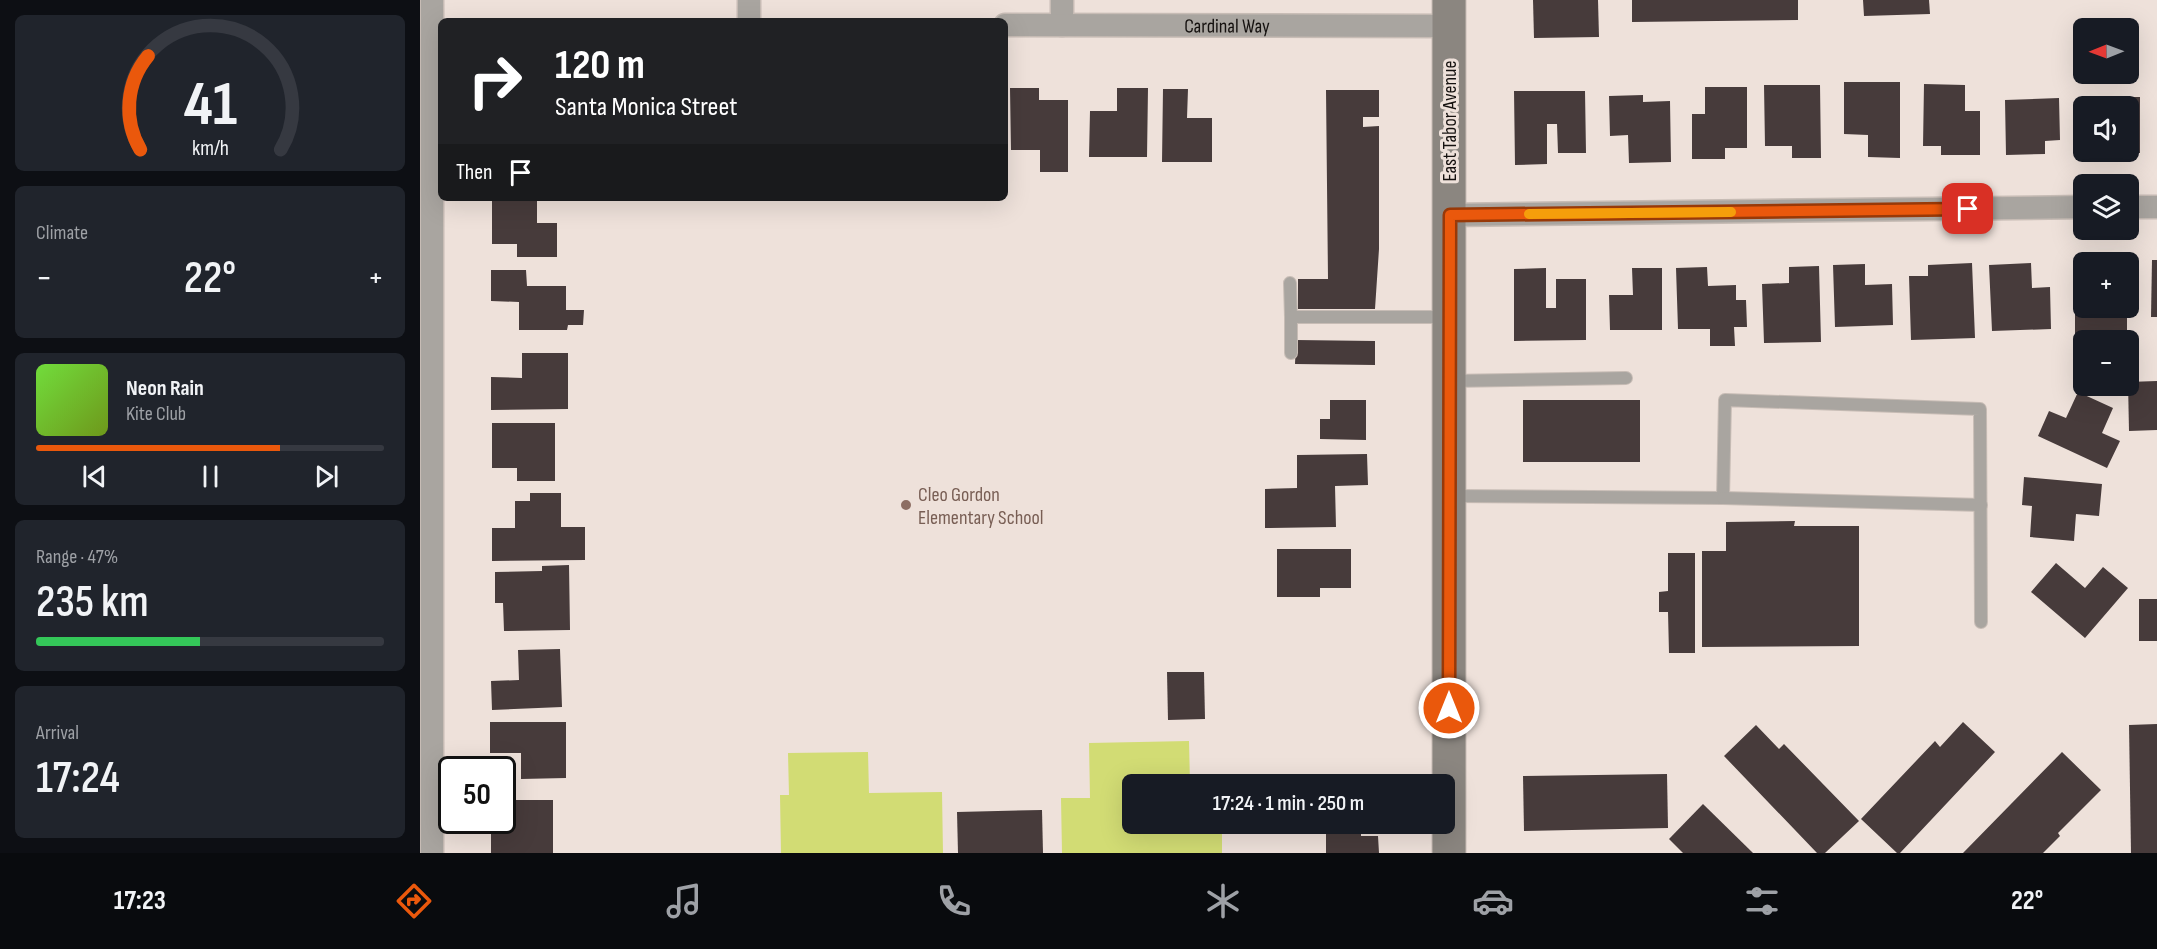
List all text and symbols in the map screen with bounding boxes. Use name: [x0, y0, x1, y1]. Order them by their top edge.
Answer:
street label: Cardinal Way: [1184, 14, 1270, 39]
north arrow: [2073, 18, 2139, 84]
map controls: [2073, 18, 2139, 396]
text: 120 m: [555, 40, 645, 91]
icon: right: [456, 42, 534, 120]
street label: East Tabor Avenue: [1438, 60, 1462, 182]
text: 41: [183, 68, 237, 143]
text: Santa Monica Street: [555, 91, 737, 123]
button: sound: [2073, 96, 2139, 162]
text: km/h: [191, 136, 229, 161]
icon: arrive: [504, 156, 537, 189]
text: Then: [456, 159, 492, 186]
button: layers: [2073, 174, 2139, 240]
pin: [1942, 183, 1993, 234]
icon: arrive: [1951, 192, 1984, 225]
text: Climate: [36, 221, 88, 245]
text: 22°: [184, 251, 236, 306]
button: +: [2073, 252, 2139, 318]
text: −: [36, 258, 52, 298]
text: +: [368, 258, 384, 298]
button: −: [2073, 330, 2139, 396]
text: Neon Rain: [126, 375, 204, 402]
text: Kite Club: [126, 402, 186, 426]
icon: previous: [78, 460, 111, 493]
icon: pause: [194, 460, 227, 493]
icon: next: [310, 460, 343, 493]
place label: Cleo Gordon Elementary School: [918, 483, 1044, 530]
marker: Cleo Gordon Elementary School: [899, 498, 913, 512]
text: Range · 47%: [36, 545, 118, 569]
text: 235 km: [36, 575, 149, 630]
position arrow: [1417, 676, 1481, 740]
text: Arrival: [36, 721, 79, 745]
text: 17:24: [36, 751, 120, 806]
speed limit sign: 50: [438, 756, 516, 834]
text: 17:24 · 1 min · 250 m: [1213, 790, 1364, 817]
icon: directions: [393, 880, 435, 922]
icon: music: [663, 880, 705, 922]
icon: phone: [933, 880, 975, 922]
icon: climate: [1202, 880, 1244, 922]
icon: car: [1472, 880, 1514, 922]
icon: filters: [1741, 880, 1783, 922]
text: 17:23: [114, 885, 166, 917]
text: 22°: [2011, 885, 2043, 917]

